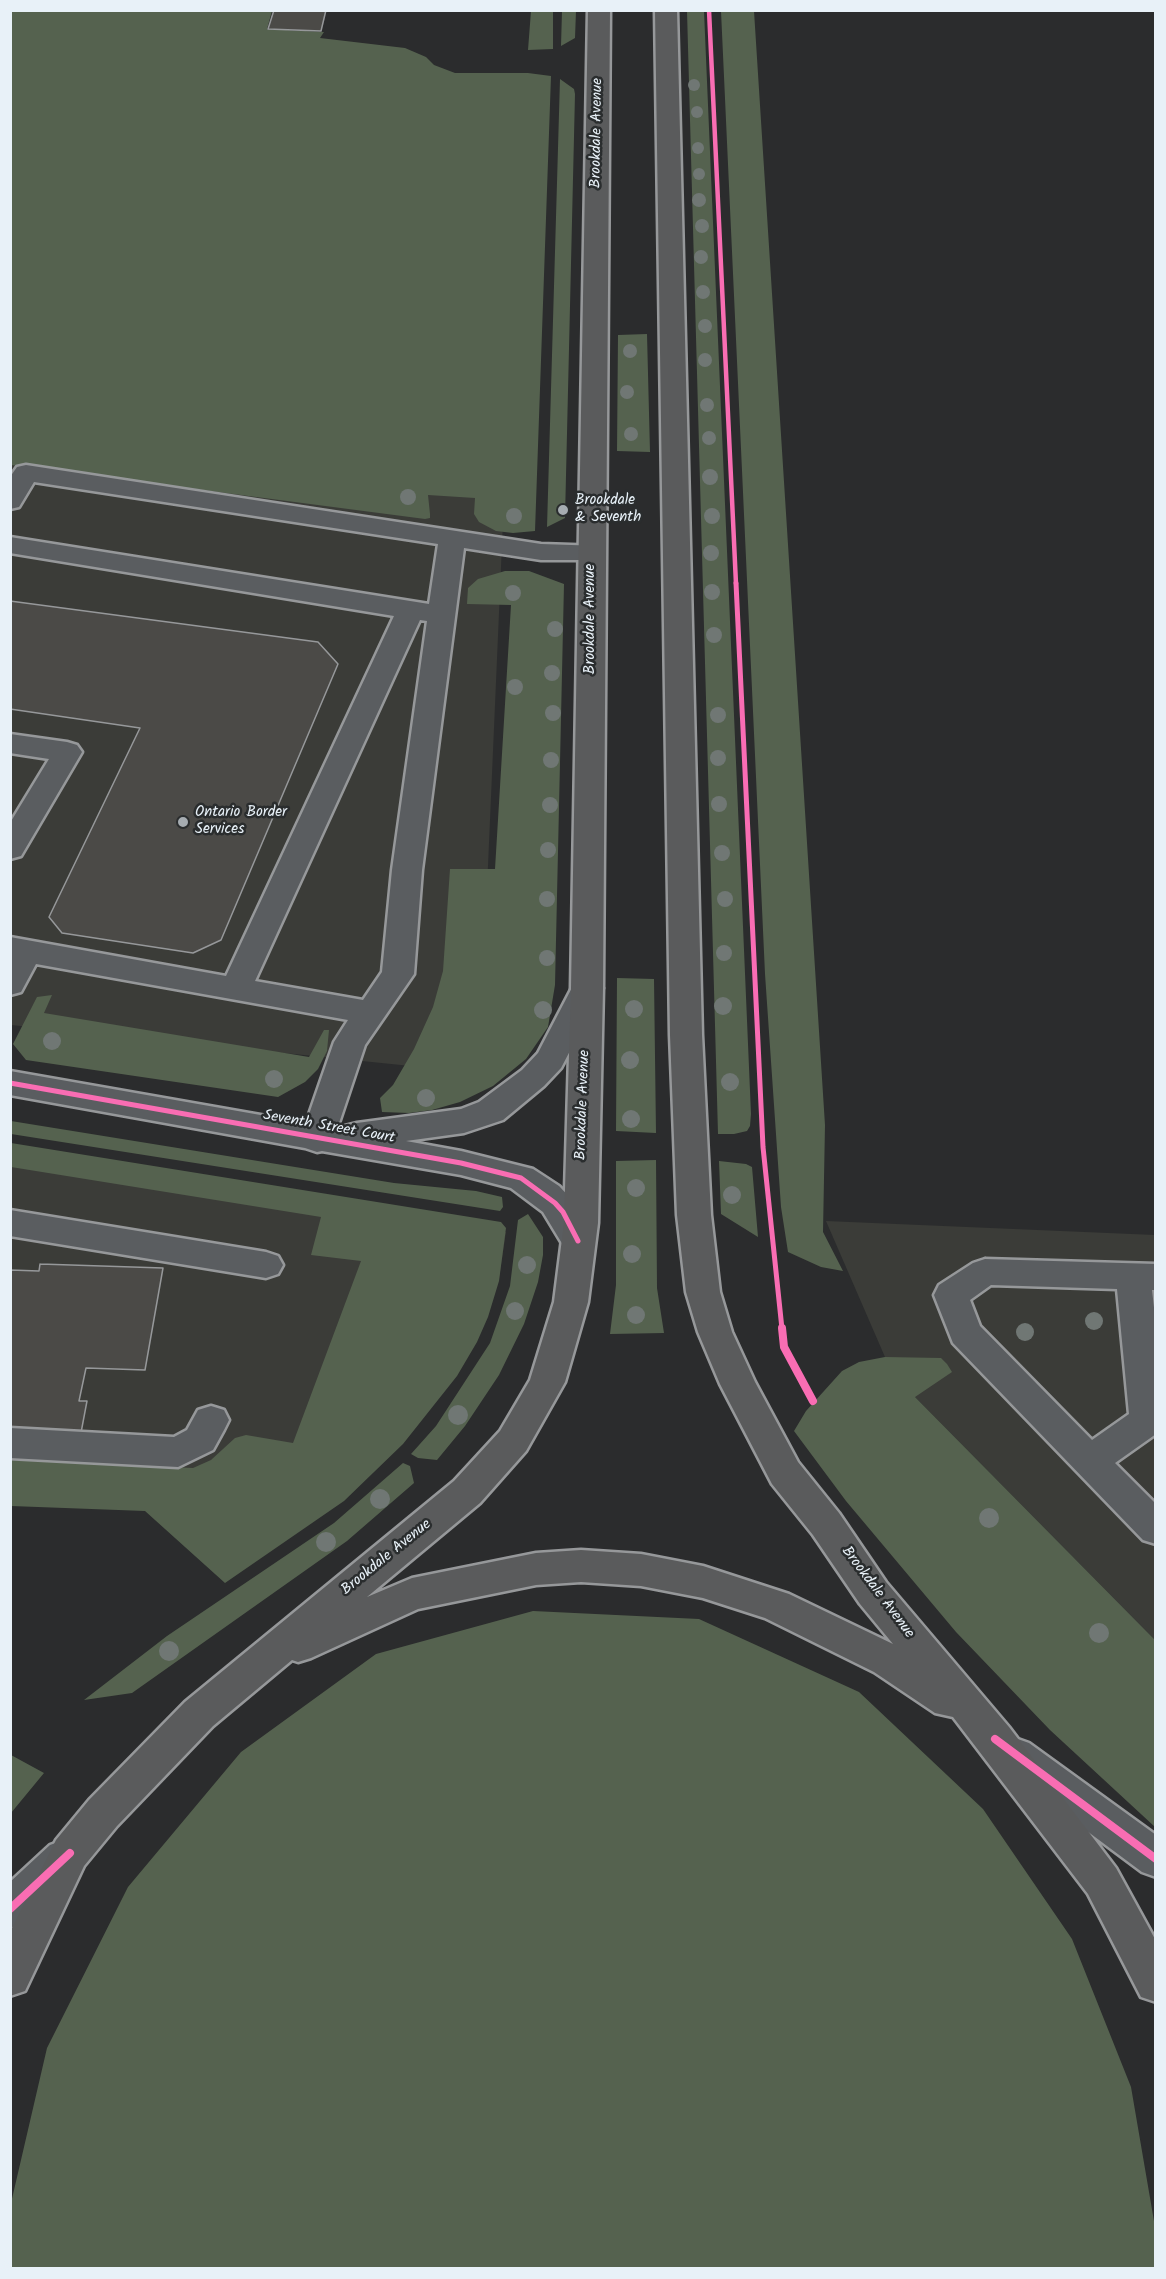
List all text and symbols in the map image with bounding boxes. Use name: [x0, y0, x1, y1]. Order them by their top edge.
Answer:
street label: Brookdale Avenue: [588, 78, 608, 188]
place label: Brookdale & Seventh: [575, 492, 641, 527]
marker: Brookdale & Seventh: [556, 503, 570, 517]
street label: Brookdale Avenue: [582, 564, 600, 674]
place label: Ontario Border Services: [195, 804, 287, 839]
marker: Ontario Border Services: [176, 815, 190, 829]
street label: Brookdale Avenue: [573, 1050, 595, 1160]
street label: Seventh Street Court: [262, 1108, 396, 1148]
street label: Brookdale Avenue: [338, 1516, 436, 1600]
street label: Brookdale Avenue: [837, 1544, 917, 1642]

